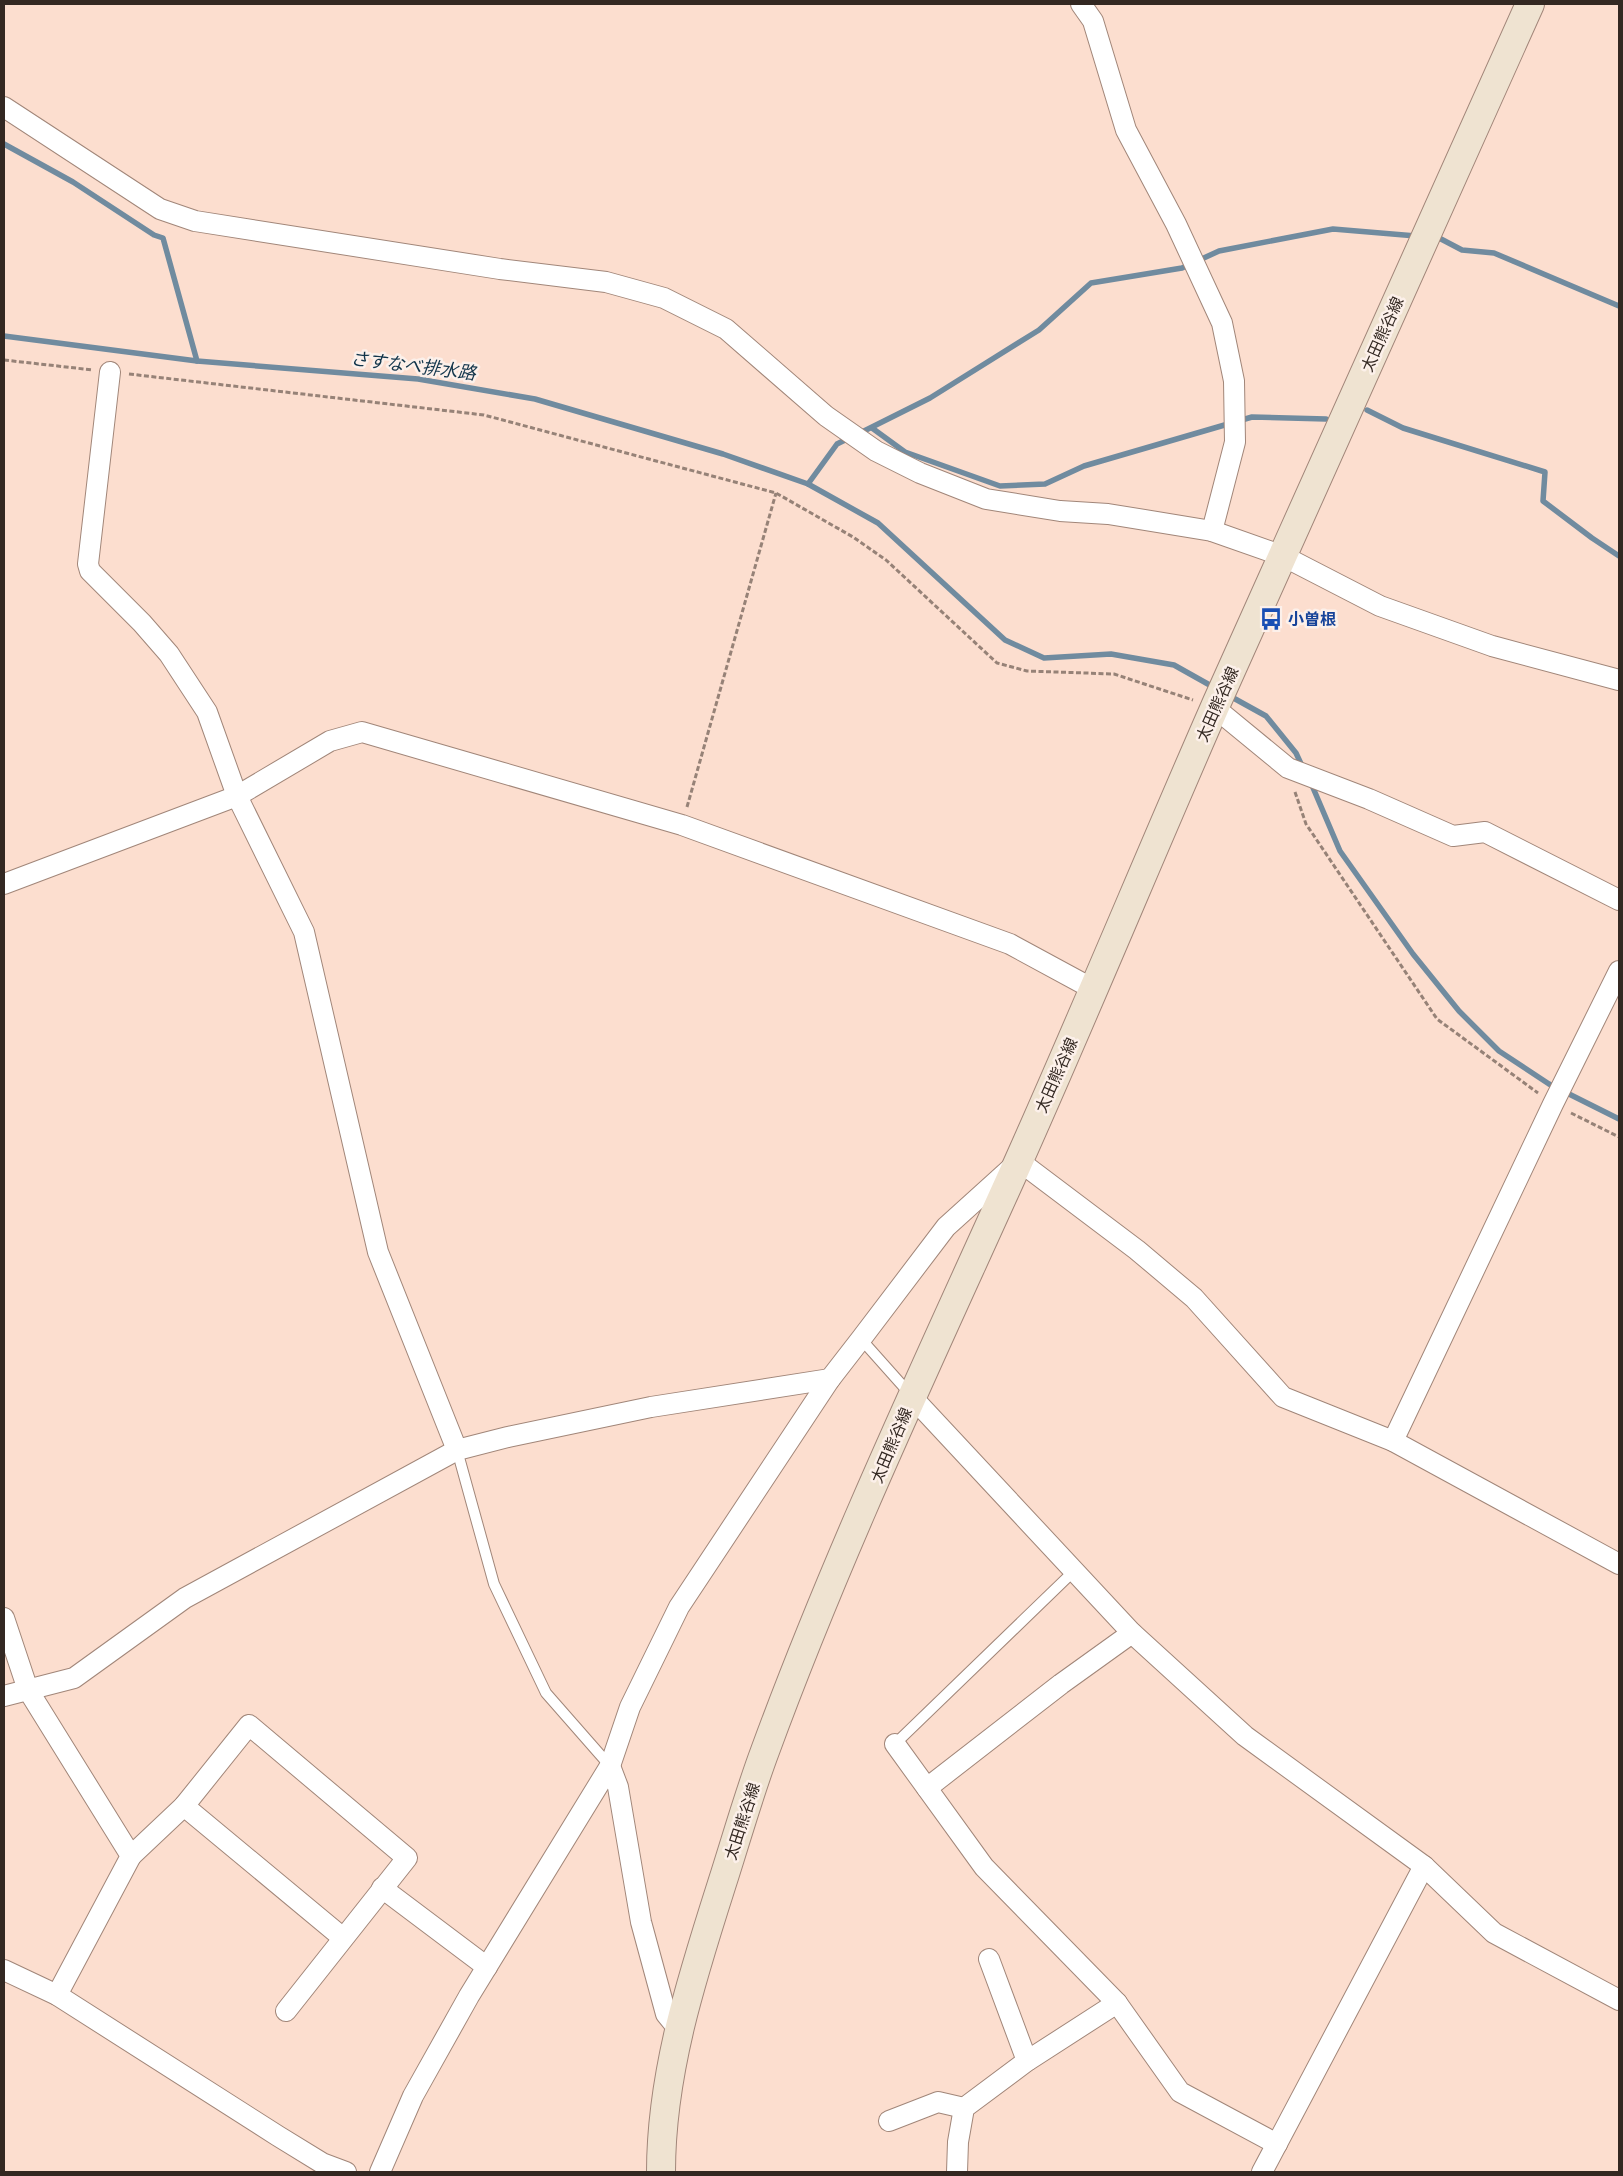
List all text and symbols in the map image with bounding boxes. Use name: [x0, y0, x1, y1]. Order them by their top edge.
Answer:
street label: 太田熊谷線: [1357, 293, 1408, 375]
water label: さすなべ排水路: [349, 346, 479, 385]
bus stop icon: 小曽根: [1258, 606, 1284, 632]
place label: 小曽根: [1288, 609, 1336, 630]
street label: 太田熊谷線: [1192, 663, 1243, 745]
street label: 太田熊谷線: [1031, 1034, 1082, 1116]
street label: 太田熊谷線: [866, 1404, 917, 1486]
street label: 太田熊谷線: [720, 1780, 765, 1862]

